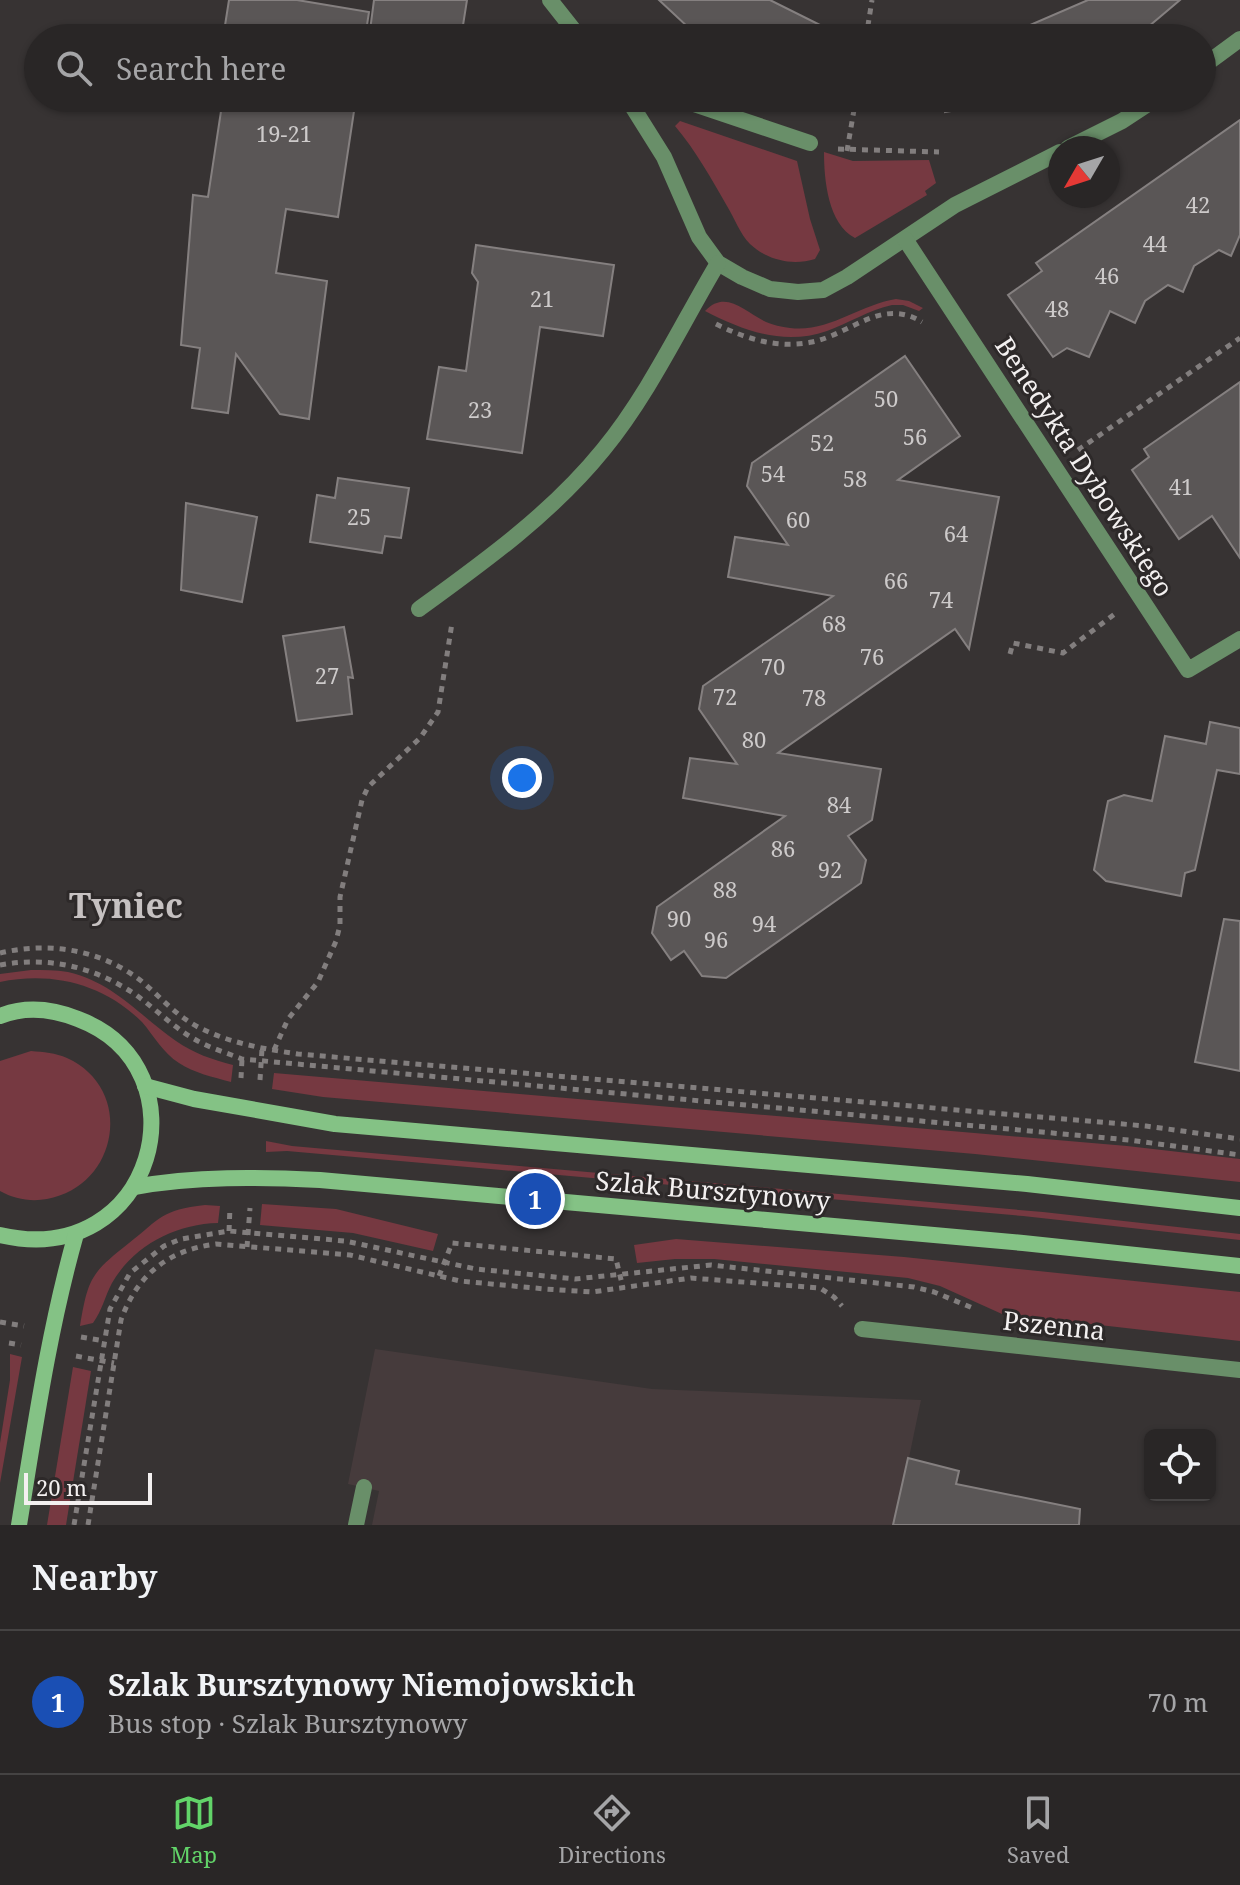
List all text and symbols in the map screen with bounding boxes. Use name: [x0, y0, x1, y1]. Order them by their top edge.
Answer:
search box: [24, 24, 1216, 112]
icon: search: [52, 46, 96, 90]
text: Search here: [116, 48, 286, 89]
house number: 19-21: [256, 118, 312, 148]
north arrow: [1048, 136, 1120, 208]
house number: 42: [1186, 189, 1210, 219]
house number: 44: [1143, 228, 1167, 258]
house number: 46: [1095, 260, 1119, 290]
house number: 21: [530, 283, 554, 313]
house number: 48: [1045, 293, 1069, 323]
street label: Benedykta Dybowskiego: [987, 330, 1182, 603]
house number: 50: [874, 383, 898, 413]
house number: 23: [468, 394, 492, 424]
house number: 56: [903, 421, 927, 451]
house number: 52: [810, 427, 834, 457]
house number: 54: [761, 458, 785, 488]
house number: 58: [843, 463, 867, 493]
house number: 41: [1169, 471, 1193, 501]
house number: 25: [347, 501, 371, 531]
house number: 60: [786, 504, 810, 534]
house number: 64: [944, 518, 968, 548]
house number: 66: [884, 565, 908, 595]
house number: 74: [929, 584, 953, 614]
house number: 68: [822, 608, 846, 638]
house number: 76: [860, 641, 884, 671]
house number: 70: [761, 651, 785, 681]
house number: 27: [315, 660, 339, 690]
house number: 72: [713, 681, 737, 711]
house number: 78: [802, 682, 826, 712]
house number: 80: [742, 724, 766, 754]
your location: [502, 758, 542, 798]
house number: 84: [827, 789, 851, 819]
house number: 86: [771, 833, 795, 863]
house number: 92: [818, 854, 842, 884]
house number: 88: [713, 874, 737, 904]
district label: Tyniec: [69, 882, 183, 928]
house number: 90: [667, 903, 691, 933]
house number: 94: [752, 908, 776, 938]
house number: 96: [704, 924, 728, 954]
street label: Szlak Bursztynowy: [594, 1162, 832, 1218]
pin: 1: [509, 1169, 561, 1229]
street label: Pszenna: [1001, 1302, 1107, 1348]
map controls: [1144, 1429, 1216, 1501]
button: locate: [1144, 1429, 1216, 1501]
scale bar: [24, 1469, 152, 1505]
text: 20 m: [36, 1472, 87, 1502]
text: Nearby: [32, 1554, 158, 1600]
text: Szlak Bursztynowy Niemojowskich: [108, 1664, 635, 1705]
text: 1: [51, 1684, 65, 1720]
text: 70 m: [1148, 1684, 1208, 1720]
text: Bus stop · Szlak Bursztynowy: [108, 1705, 467, 1741]
tab: Map: [171, 1791, 217, 1869]
tab: Directions: [558, 1791, 666, 1869]
tab: Saved: [1007, 1791, 1069, 1869]

